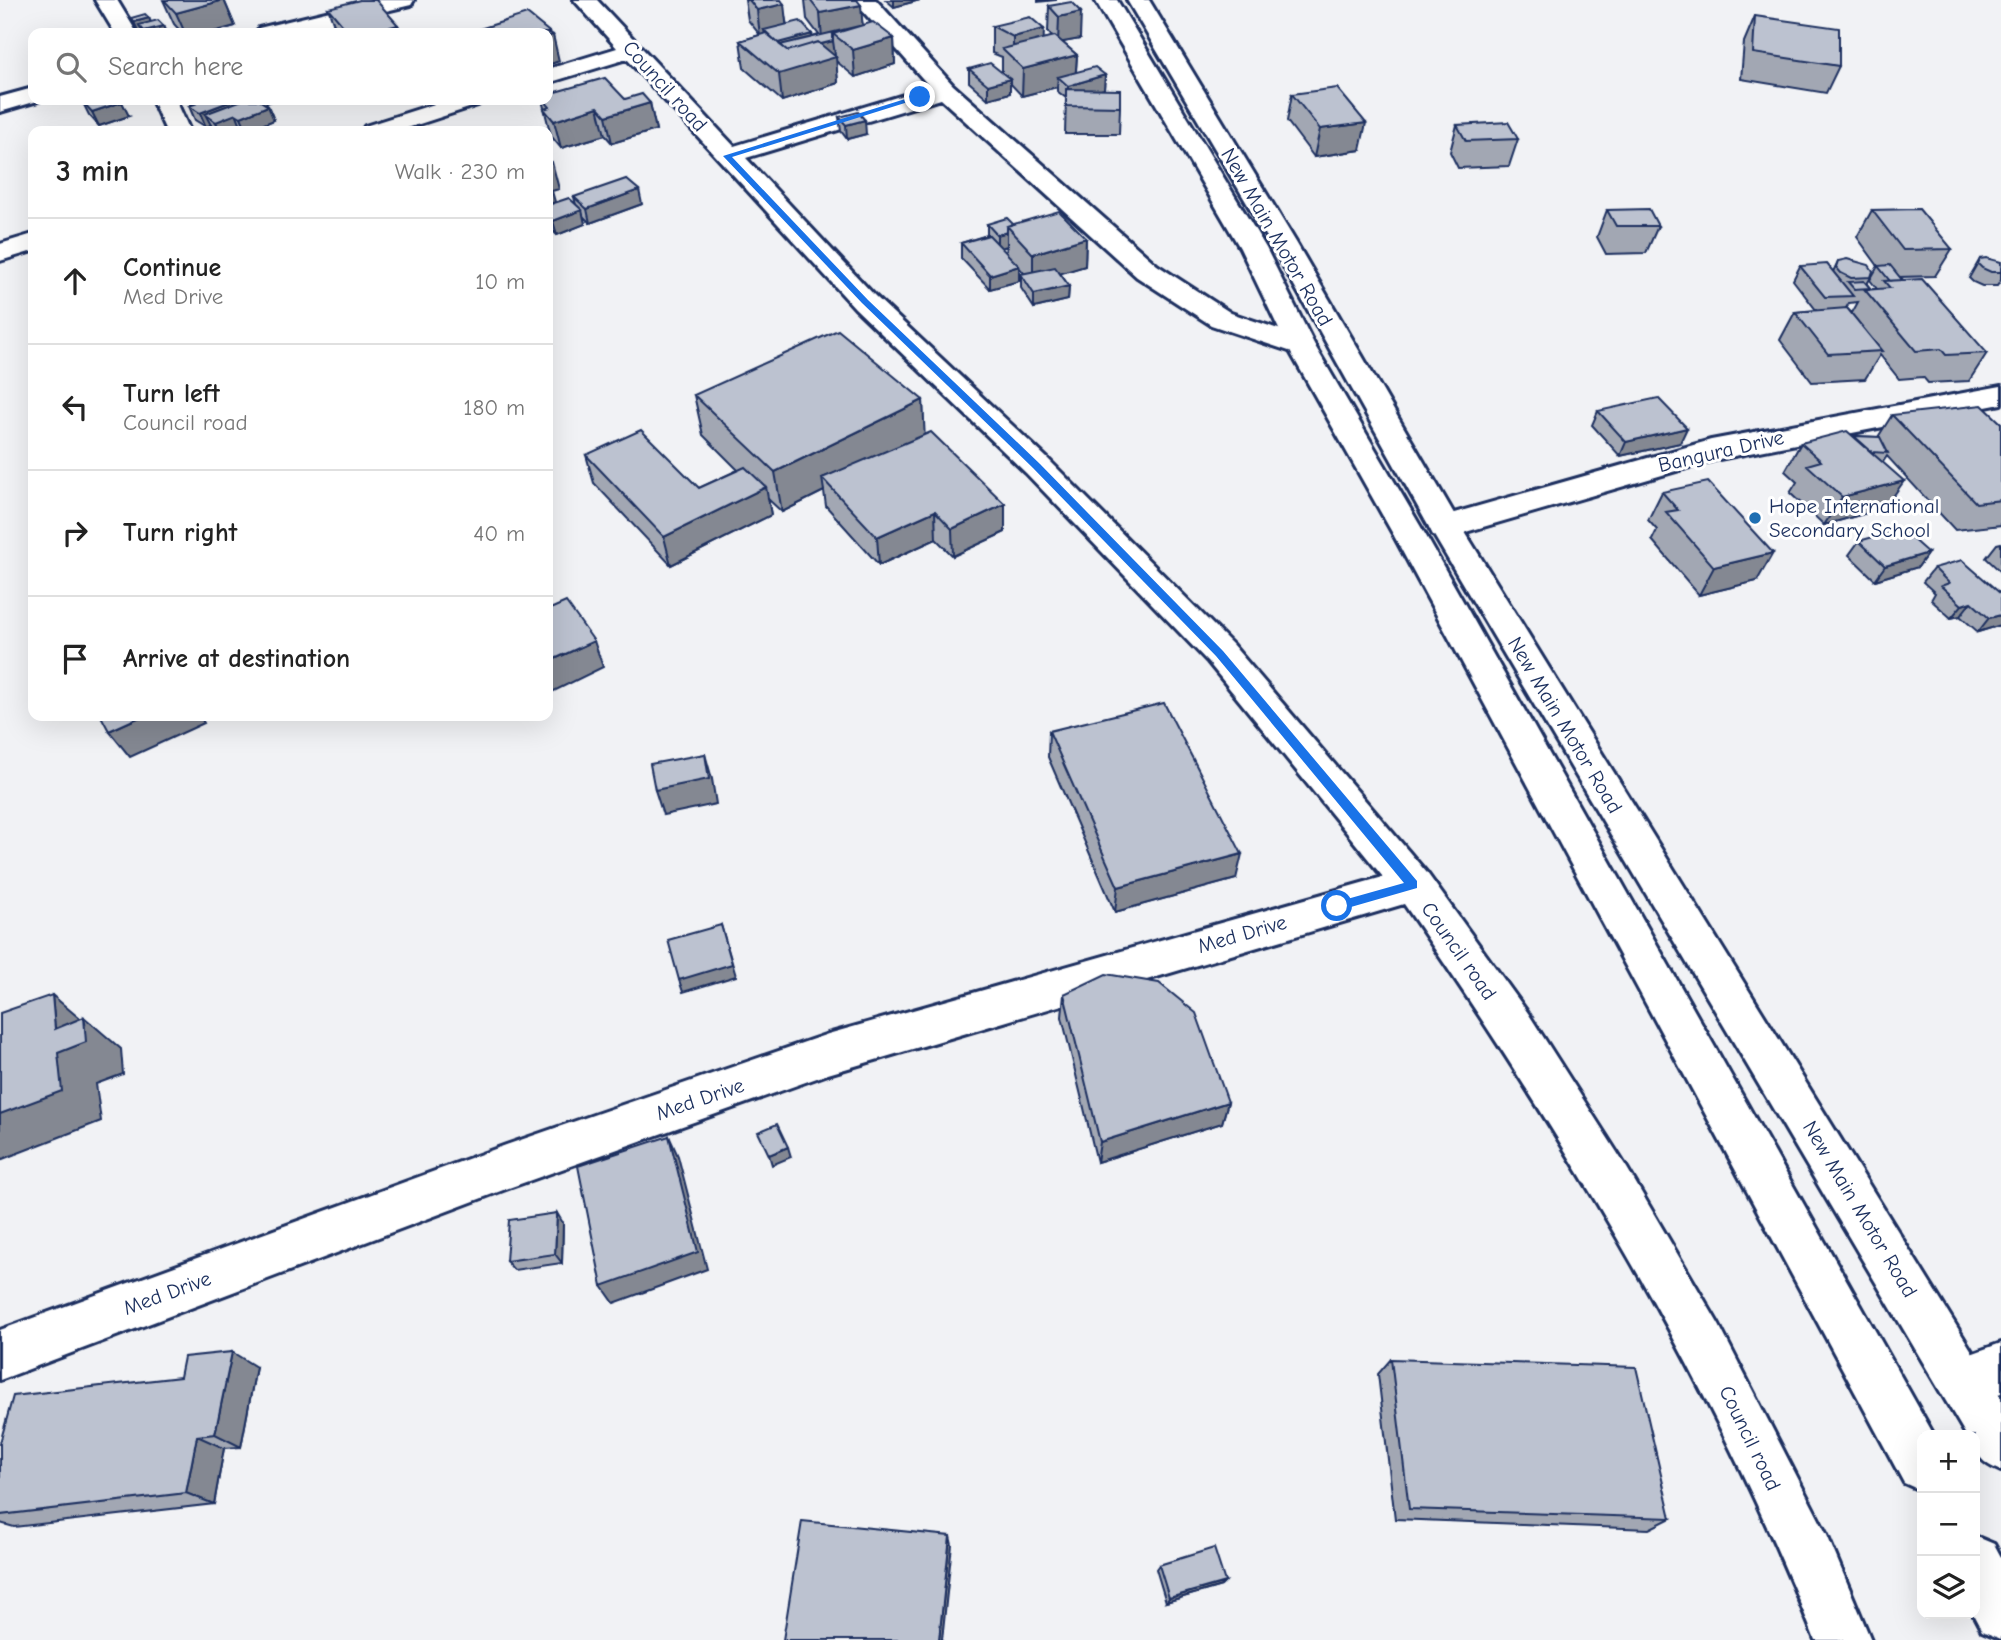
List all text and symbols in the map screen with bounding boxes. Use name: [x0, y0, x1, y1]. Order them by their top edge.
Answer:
search box: [28, 28, 553, 105]
street label: Council road: [618, 36, 712, 136]
icon: search: [52, 48, 90, 86]
text: Search here: [108, 52, 243, 82]
route end: [904, 81, 935, 112]
street label: New Main Motor Road: [1216, 144, 1338, 330]
text: 3 min: [56, 154, 129, 189]
text: Walk · 230 m: [395, 158, 525, 185]
text: Continue: [123, 253, 221, 283]
icon: ahead: [56, 262, 94, 300]
text: 10 m: [475, 268, 525, 295]
text: Med Drive: [123, 283, 223, 310]
text: Turn left: [123, 379, 220, 409]
icon: left: [56, 388, 94, 426]
text: 180 m: [463, 394, 525, 421]
text: Council road: [123, 409, 248, 436]
street label: Bangura Drive: [1656, 425, 1786, 477]
place label: Hope International Secondary School: [1769, 494, 1939, 542]
marker: Hope International Secondary School: [1747, 510, 1763, 526]
icon: right: [56, 514, 94, 552]
text: Turn right: [123, 518, 237, 548]
text: 40 m: [473, 520, 525, 547]
street label: New Main Motor Road: [1503, 632, 1627, 818]
icon: arrive: [56, 640, 94, 678]
text: Arrive at destination: [123, 644, 350, 674]
route start: [1321, 890, 1352, 921]
street label: Council road: [1417, 897, 1501, 1005]
street label: Med Drive: [1195, 910, 1289, 958]
street label: Med Drive: [653, 1073, 747, 1125]
street label: New Main Motor Road: [1798, 1116, 1922, 1302]
street label: Med Drive: [120, 1266, 214, 1320]
street label: Council road: [1714, 1382, 1786, 1494]
map controls: [1917, 1430, 1980, 1619]
button: +: [1917, 1430, 1980, 1493]
button: −: [1917, 1493, 1980, 1556]
button: layers: [1917, 1556, 1980, 1619]

